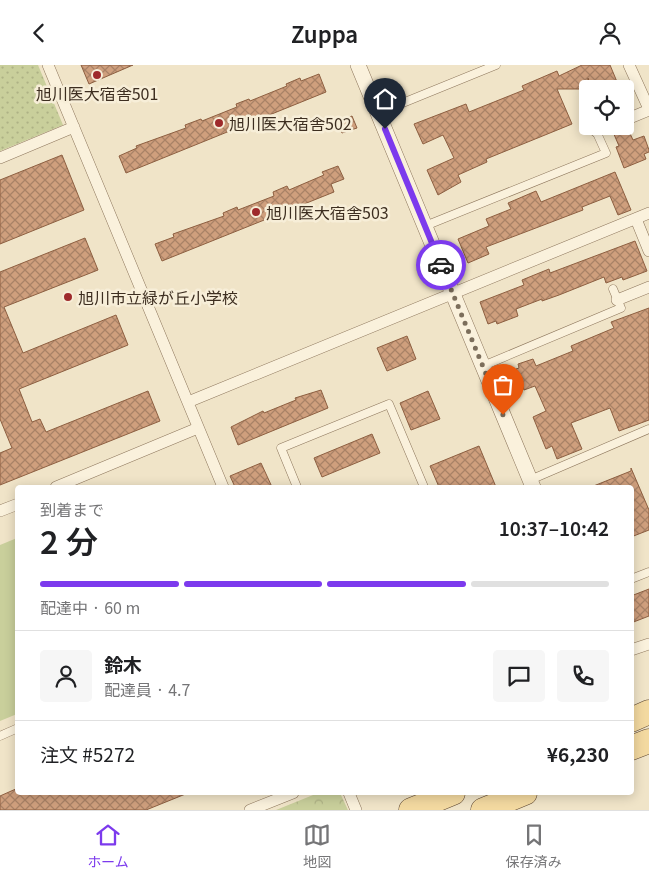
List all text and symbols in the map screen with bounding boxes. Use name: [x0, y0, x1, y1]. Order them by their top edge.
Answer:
text: Zuppa: [291, 17, 358, 49]
icon: back: [25, 19, 53, 47]
icon: person: [596, 19, 624, 47]
marker: 旭川医大宿舎501: [91, 69, 103, 81]
pin: [364, 78, 406, 129]
map controls: [579, 80, 634, 135]
button: locate: [579, 80, 634, 135]
place label: 旭川医大宿舎501: [36, 81, 158, 105]
icon: home: [371, 85, 399, 113]
place label: 旭川医大宿舎502: [229, 111, 352, 135]
marker: 旭川医大宿舎502: [213, 117, 225, 129]
place label: 旭川医大宿舎503: [266, 200, 389, 224]
marker: 旭川医大宿舎503: [250, 206, 262, 218]
courier: [416, 240, 466, 290]
icon: car: [427, 251, 455, 279]
place label: 旭川市立緑が丘小学校: [78, 285, 238, 309]
marker: 旭川市立緑が丘小学校: [62, 291, 74, 303]
pin: [482, 364, 524, 415]
icon: bag: [489, 371, 517, 399]
text: 到着まで: [40, 497, 104, 521]
text: 10:37–10:42: [499, 514, 609, 541]
text: 2 分: [40, 517, 98, 563]
text: 配達中 · 60 m: [40, 595, 140, 619]
button: person: [40, 650, 92, 702]
text: 鈴木: [104, 650, 142, 677]
button: chat: [493, 650, 545, 702]
button: phone: [557, 650, 609, 702]
text: 配達員 · 4.7: [104, 677, 190, 701]
text: 注文 #5272: [40, 740, 135, 767]
text: ¥6,230: [547, 740, 609, 767]
tab: ホーム: [87, 821, 129, 871]
tab: 地図: [303, 821, 331, 871]
tab: 保存済み: [506, 821, 562, 871]

